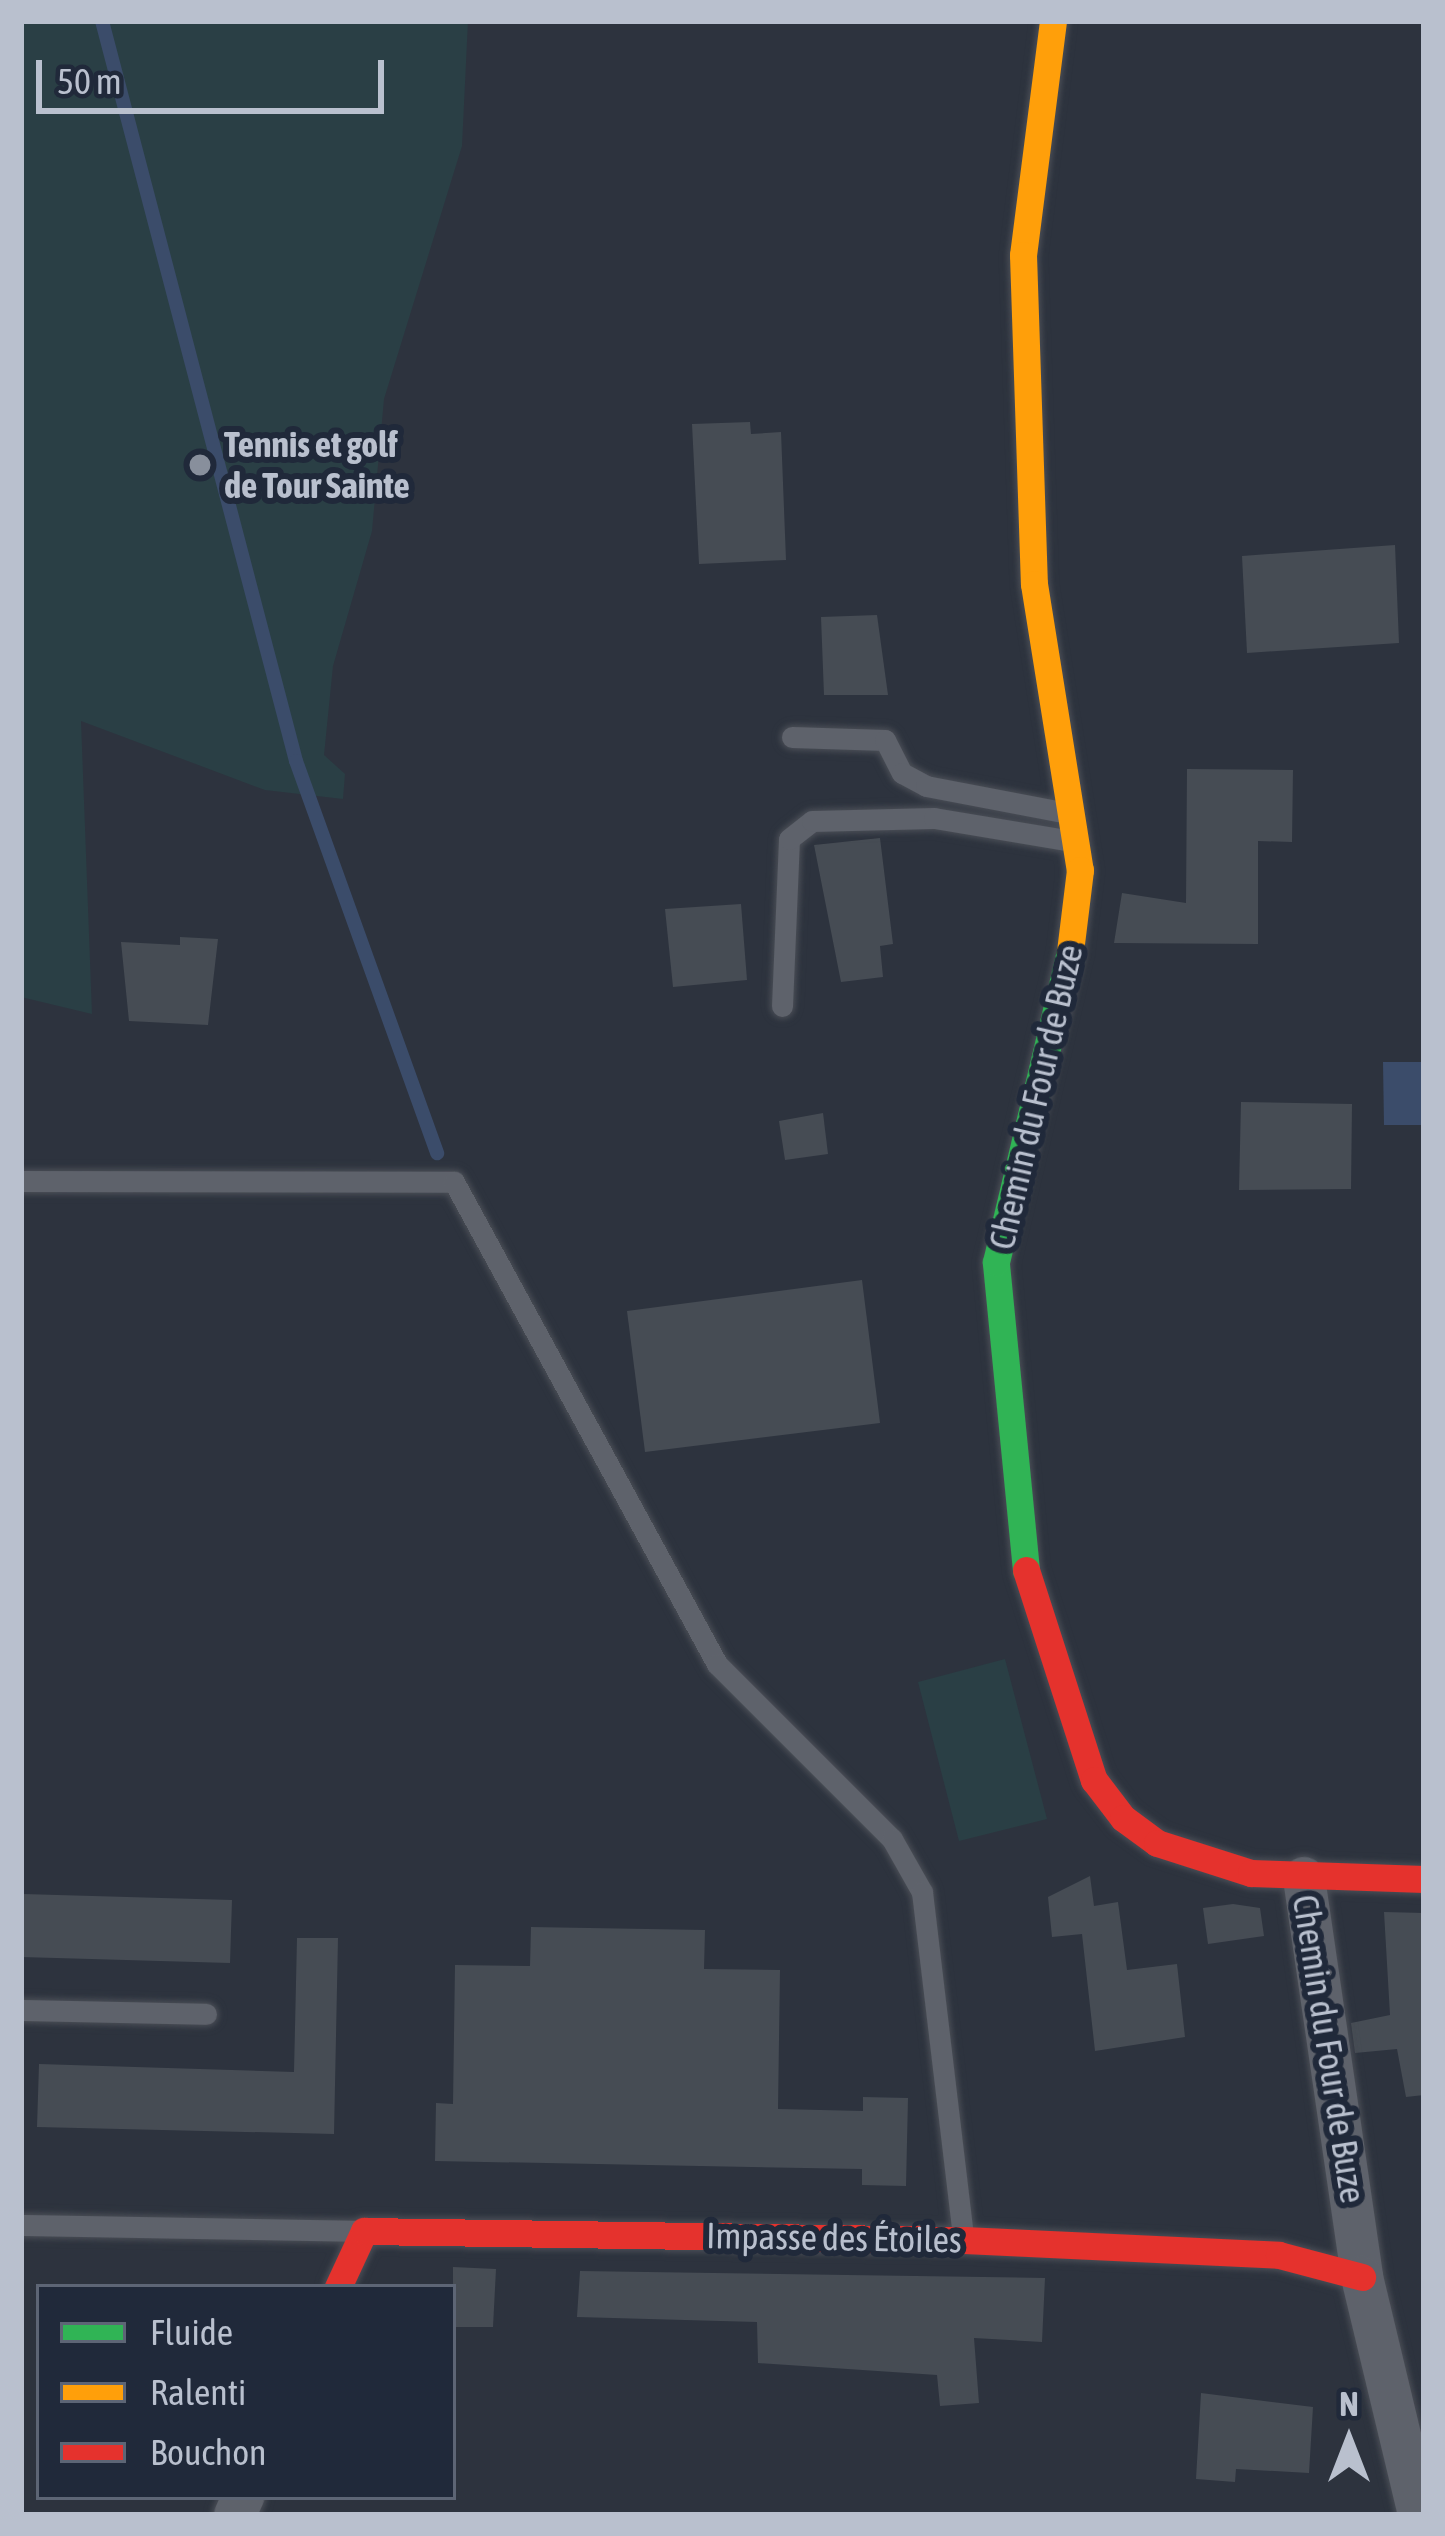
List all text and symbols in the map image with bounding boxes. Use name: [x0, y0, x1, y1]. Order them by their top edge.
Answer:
scale bar: [42, 36, 390, 110]
text: 50 m: [57, 60, 122, 102]
place label: Tennis et golf de Tour Sainte: [224, 422, 410, 507]
marker: Tennis et golf de Tour Sainte: [187, 452, 213, 478]
street label: Chemin du Four de Buze: [980, 940, 1092, 1254]
street label: Chemin du Four de Buze: [1283, 1892, 1375, 2206]
street label: Impasse des Étoiles: [706, 2214, 962, 2262]
legend: [36, 2284, 456, 2500]
text: Fluide: [150, 2311, 233, 2353]
text: Ralenti: [150, 2371, 246, 2413]
north arrow: [1289, 2380, 1409, 2500]
text: N: [1339, 2385, 1359, 2423]
text: Bouchon: [150, 2431, 267, 2473]

